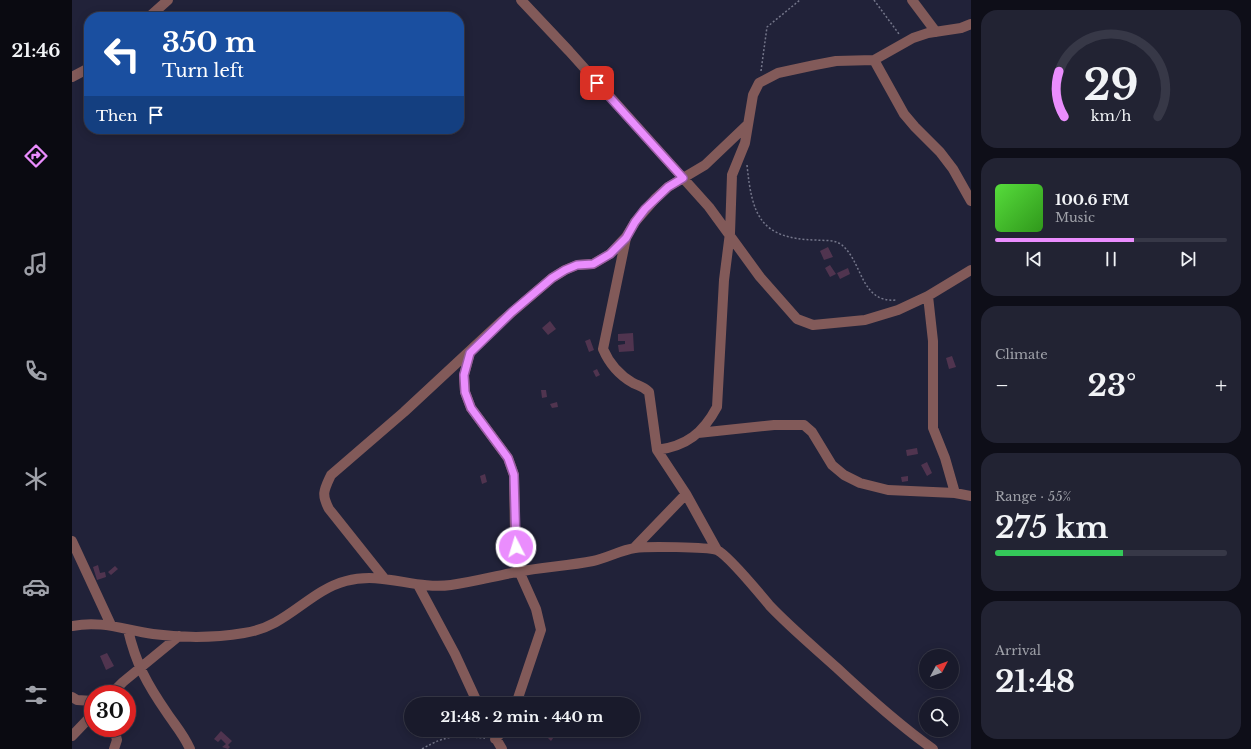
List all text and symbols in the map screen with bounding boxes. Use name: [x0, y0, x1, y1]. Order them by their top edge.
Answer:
text: 350 m: [162, 25, 256, 60]
icon: left: [96, 28, 148, 80]
text: 21:46: [12, 40, 60, 62]
text: Turn left: [162, 60, 244, 82]
text: 29: [1083, 60, 1139, 111]
pin: [580, 66, 614, 100]
icon: arrive: [586, 72, 608, 94]
icon: arrive: [145, 104, 167, 126]
text: Then: [96, 106, 137, 125]
text: km/h: [1091, 106, 1131, 124]
icon: directions: [22, 142, 50, 170]
text: 100.6 FM: [1055, 190, 1129, 209]
text: Music: [1055, 209, 1095, 226]
icon: previous: [1023, 248, 1045, 270]
icon: pause: [1100, 248, 1122, 270]
icon: next: [1177, 248, 1199, 270]
icon: music: [22, 250, 50, 278]
text: Climate: [995, 346, 1048, 363]
icon: phone: [22, 357, 50, 385]
text: 23°: [1088, 367, 1136, 404]
text: −: [995, 372, 1009, 399]
text: +: [1215, 372, 1227, 399]
icon: climate: [22, 465, 50, 493]
text: Range · 55%: [995, 488, 1071, 505]
text: 275 km: [995, 509, 1109, 546]
position arrow: [495, 526, 537, 568]
icon: car: [22, 573, 50, 601]
text: Arrival: [995, 642, 1041, 659]
north arrow: [919, 649, 959, 689]
map controls: [919, 649, 959, 737]
text: 21:48: [995, 663, 1075, 700]
icon: filters: [22, 681, 50, 709]
speed limit sign: 30: [84, 685, 136, 737]
button: search: [919, 697, 959, 737]
text: 21:48 · 2 min · 440 m: [441, 707, 603, 726]

